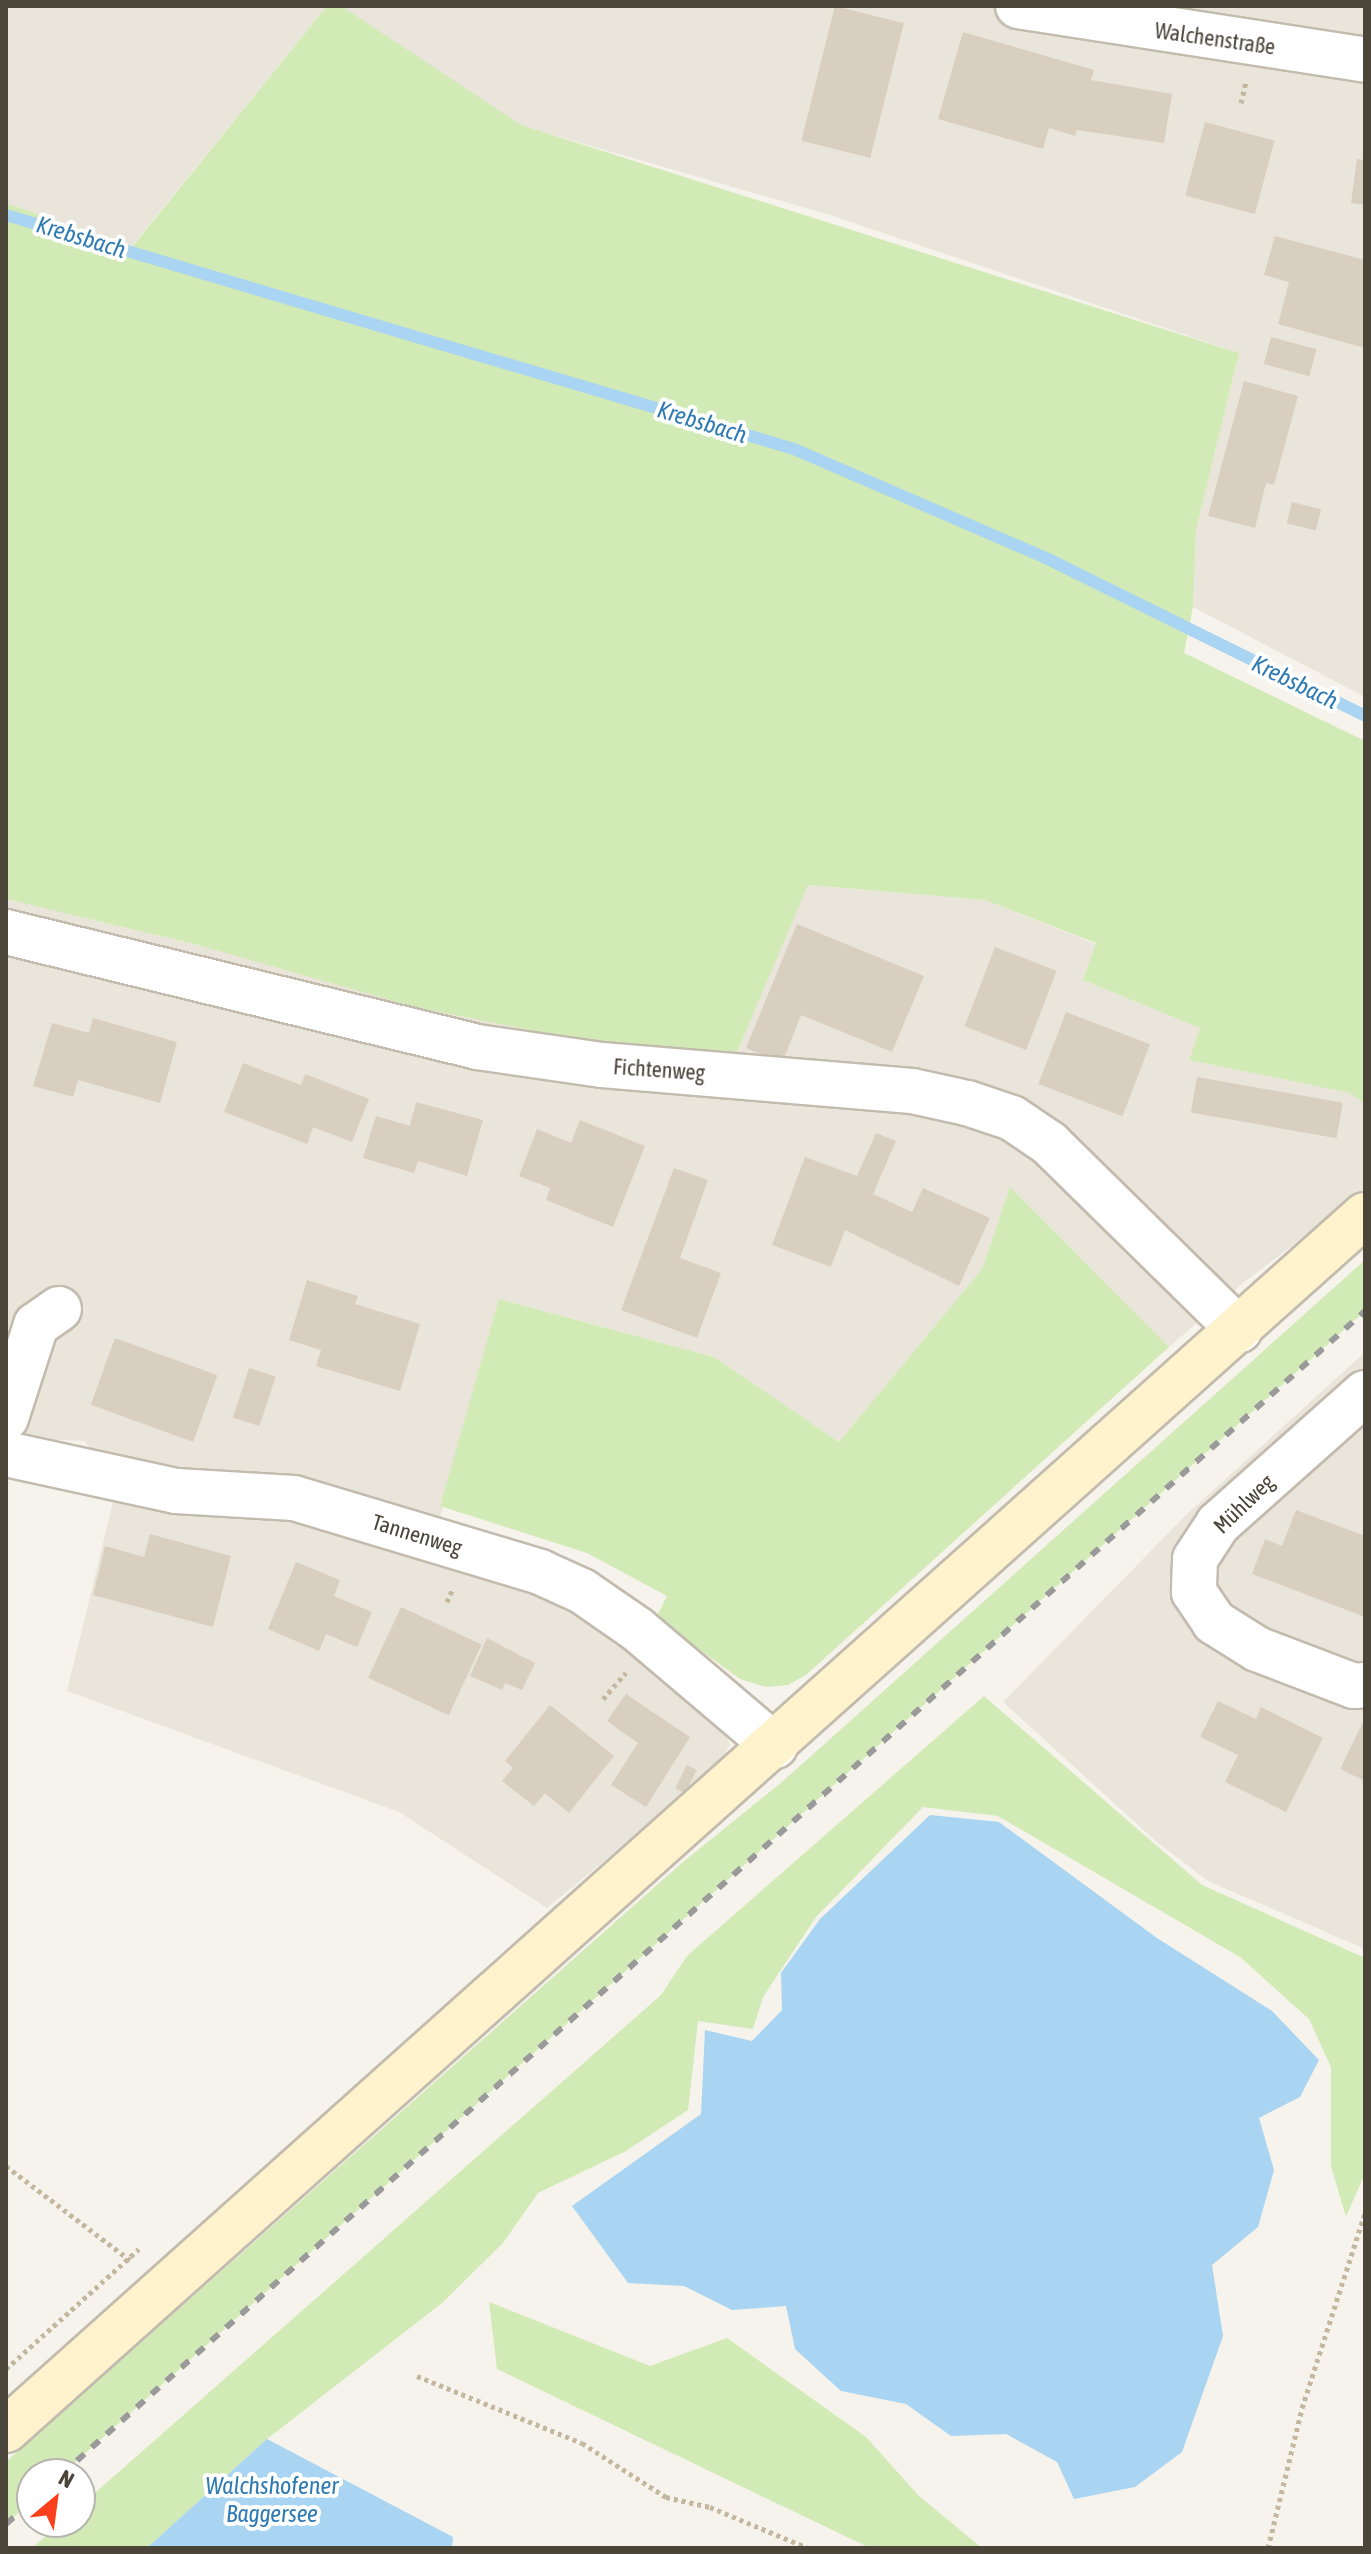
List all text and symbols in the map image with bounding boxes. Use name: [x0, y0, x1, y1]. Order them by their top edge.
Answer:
street label: Walchenstraße: [1153, 17, 1277, 61]
water label: Krebsbach: [33, 210, 129, 264]
water label: Krebsbach: [654, 395, 750, 449]
water label: Krebsbach: [1247, 649, 1343, 715]
street label: Fichtenweg: [612, 1054, 706, 1086]
street label: Mühlweg: [1208, 1469, 1280, 1539]
street label: Tannenweg: [369, 1509, 465, 1561]
north arrow: [16, 2458, 96, 2538]
text: N: [55, 2464, 79, 2493]
water label: Walchshofener Baggersee: [206, 2472, 338, 2528]

